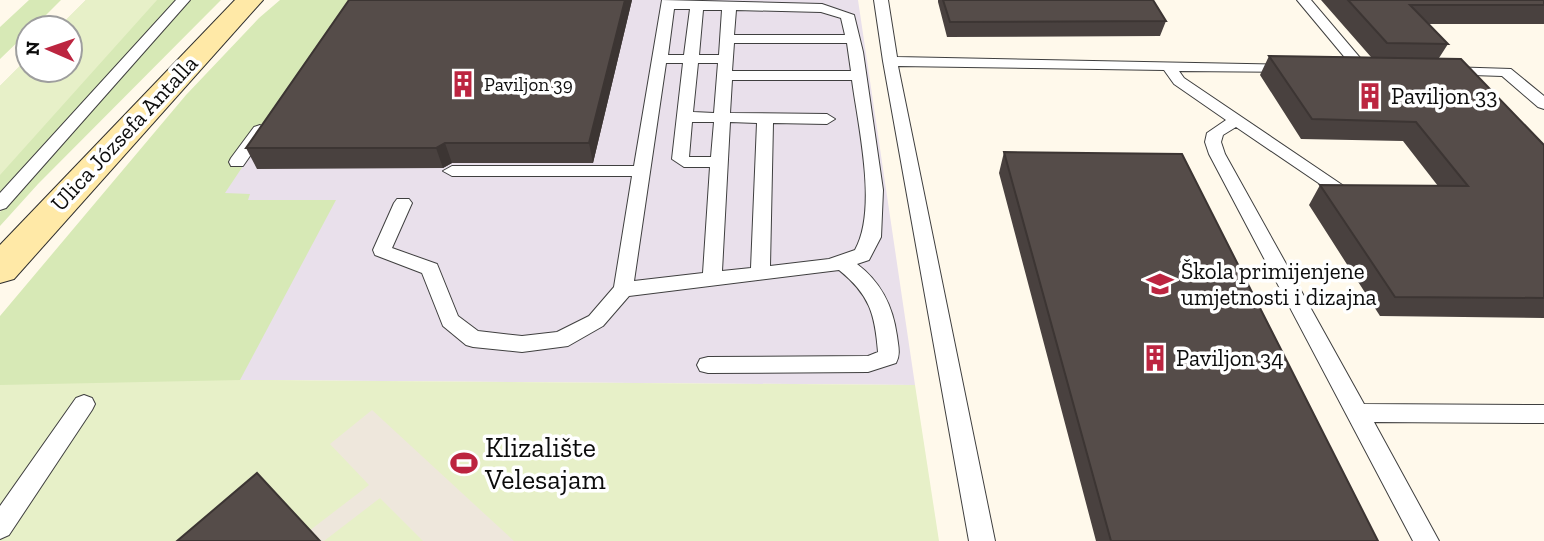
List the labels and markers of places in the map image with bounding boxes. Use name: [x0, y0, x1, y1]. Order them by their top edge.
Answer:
building icon: Paviljon 39: [448, 69, 478, 99]
place label: Paviljon 39: [484, 73, 573, 96]
building icon: Paviljon 33: [1355, 81, 1385, 111]
place label: Paviljon 33: [1391, 82, 1497, 110]
place label: Škola primijenjene umjetnosti i dizajna: [1181, 257, 1377, 311]
school or university icon: Škola primijenjene umjetnosti i dizajna: [1145, 269, 1175, 299]
building icon: Paviljon 34: [1140, 343, 1170, 373]
place label: Paviljon 34: [1176, 344, 1284, 372]
place label: Klizalište Velesajam: [484, 431, 606, 496]
sports icon: Klizalište Velesajam: [449, 448, 479, 478]

